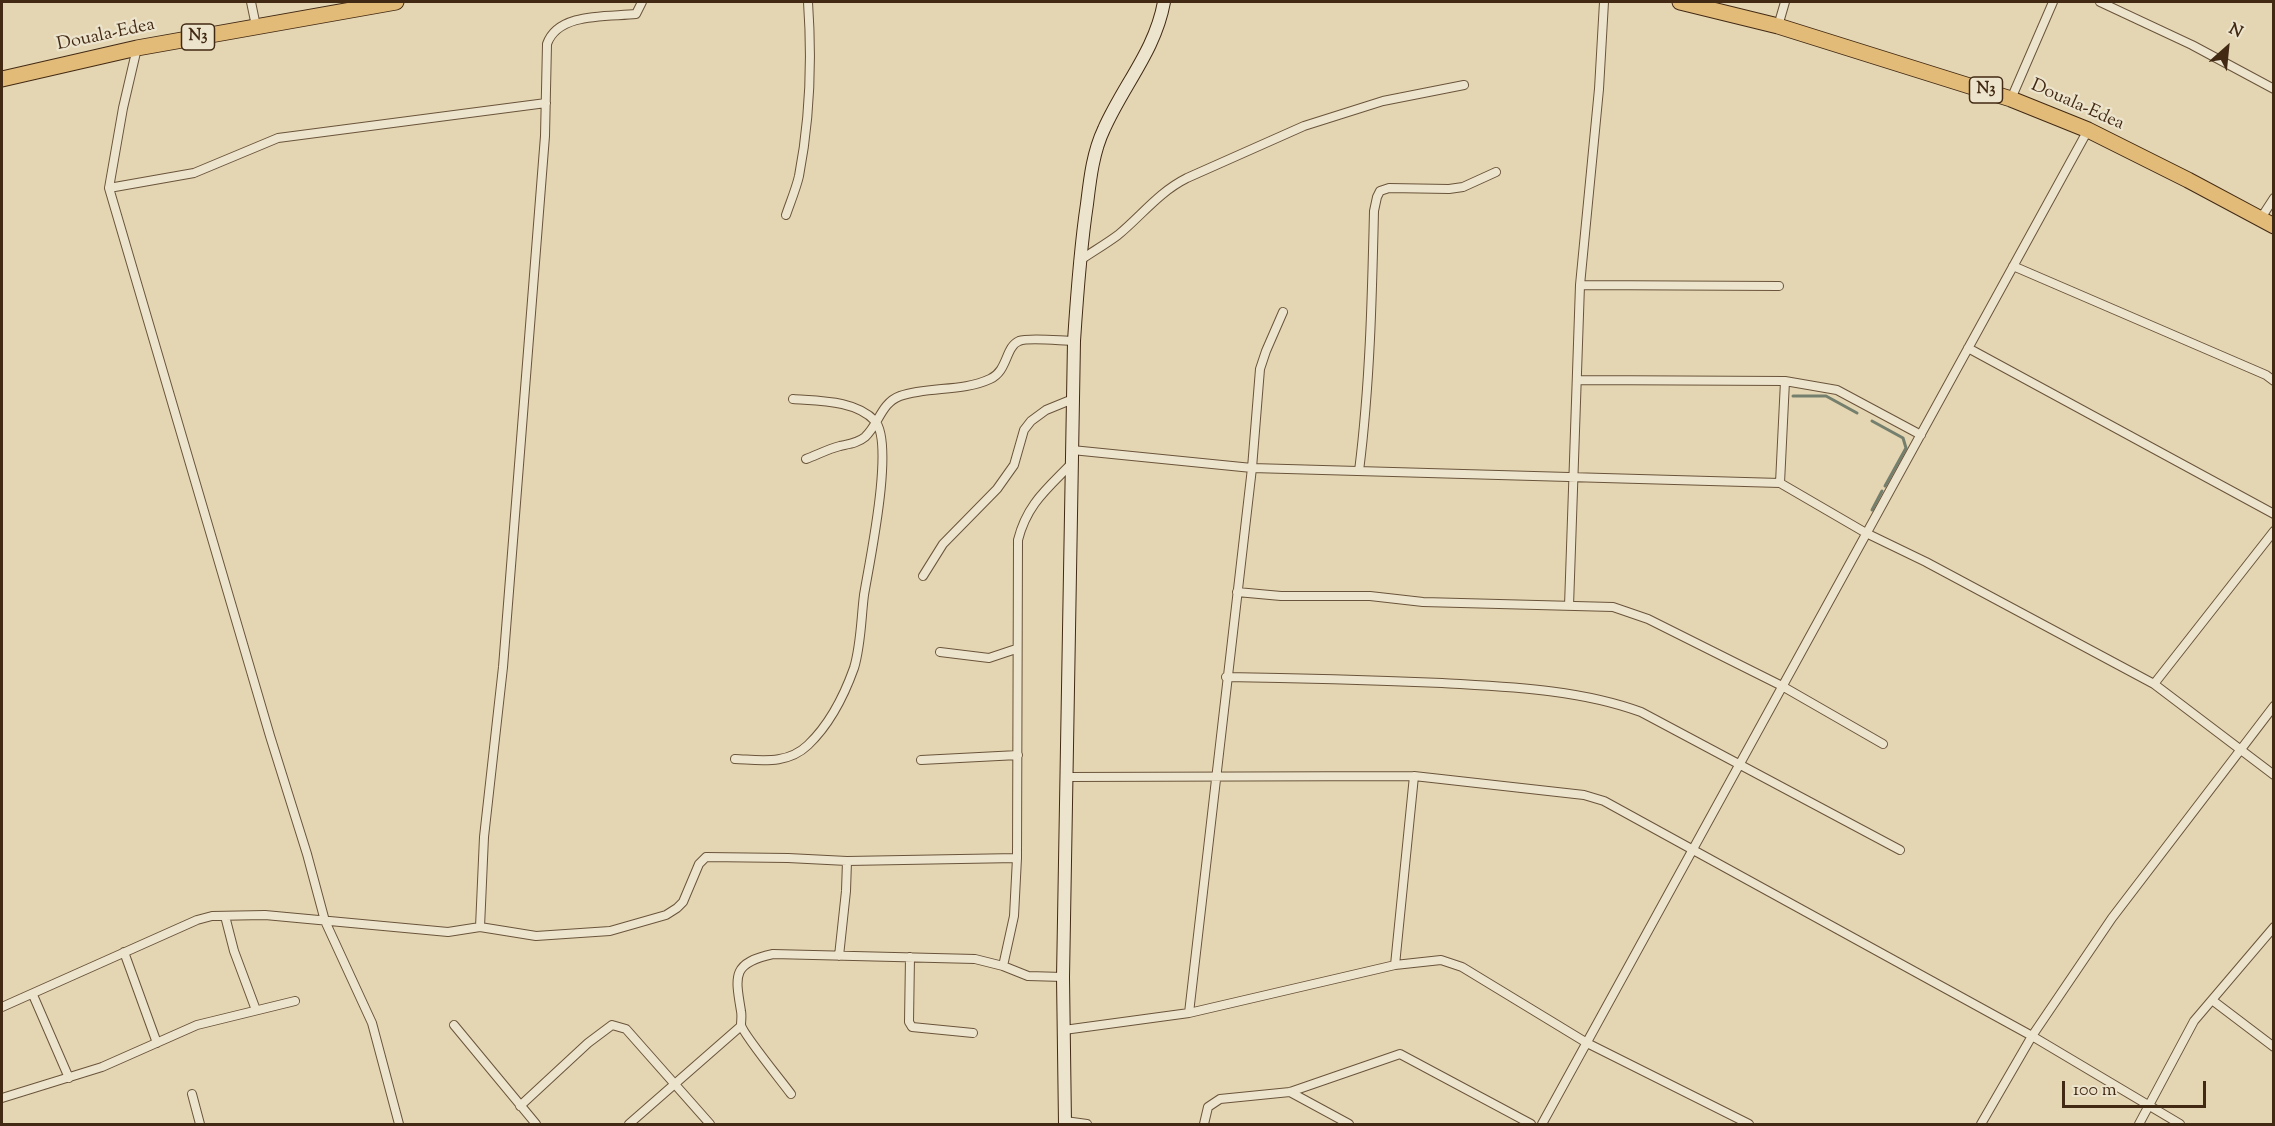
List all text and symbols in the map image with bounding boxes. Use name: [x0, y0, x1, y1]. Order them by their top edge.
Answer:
street label: Douala-Edea: [55, 15, 157, 57]
north arrow: [2197, 18, 2257, 78]
text: N: [2224, 18, 2246, 45]
road number: N3: [182, 24, 214, 50]
street label: Douala-Edea: [2027, 76, 2127, 136]
road number: N3: [1970, 77, 2002, 103]
scale bar: [2065, 1069, 2209, 1107]
text: 100 m: [2073, 1078, 2117, 1104]

